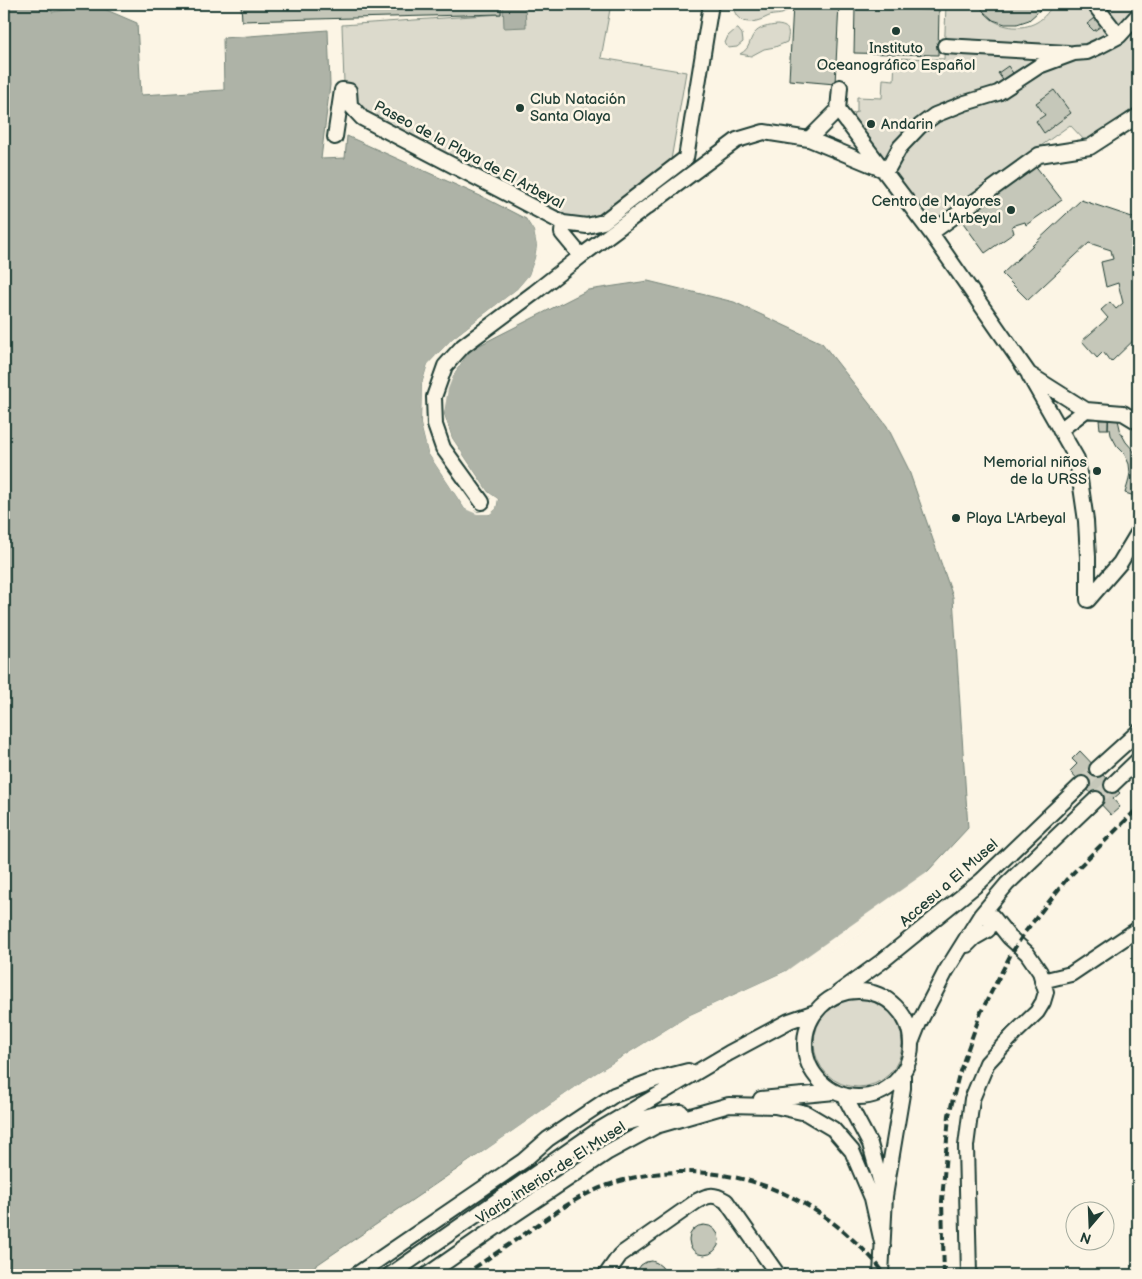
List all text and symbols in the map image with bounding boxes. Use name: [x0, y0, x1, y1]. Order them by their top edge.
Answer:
marker: Instituto Oceanográfico Español: [890, 25, 902, 37]
place label: Instituto Oceanográfico Español: [817, 39, 975, 75]
place label: Club Natación Santa Olaya: [530, 90, 626, 126]
street label: Paseo de la Playa de El Arbeyal: [371, 97, 567, 213]
marker: Club Natación Santa Olaya: [514, 102, 526, 114]
place label: Andarin: [881, 115, 933, 134]
marker: Andarin: [865, 118, 877, 130]
place label: Centro de Mayores de L'Arbeyal: [871, 192, 1002, 228]
marker: Centro de Mayores de L'Arbeyal: [1005, 204, 1017, 216]
place label: Memorial niños de la URSS: [983, 453, 1088, 489]
marker: Memorial niños de la URSS: [1091, 465, 1103, 477]
place label: Playa L'Arbeyal: [966, 509, 1066, 528]
marker: Playa L'Arbeyal: [950, 512, 962, 524]
street label: Accesu a El Musel: [896, 835, 1002, 931]
street label: Viario interior de El Musel: [473, 1118, 629, 1228]
north arrow: [1064, 1202, 1114, 1252]
text: N: [1078, 1228, 1094, 1248]

